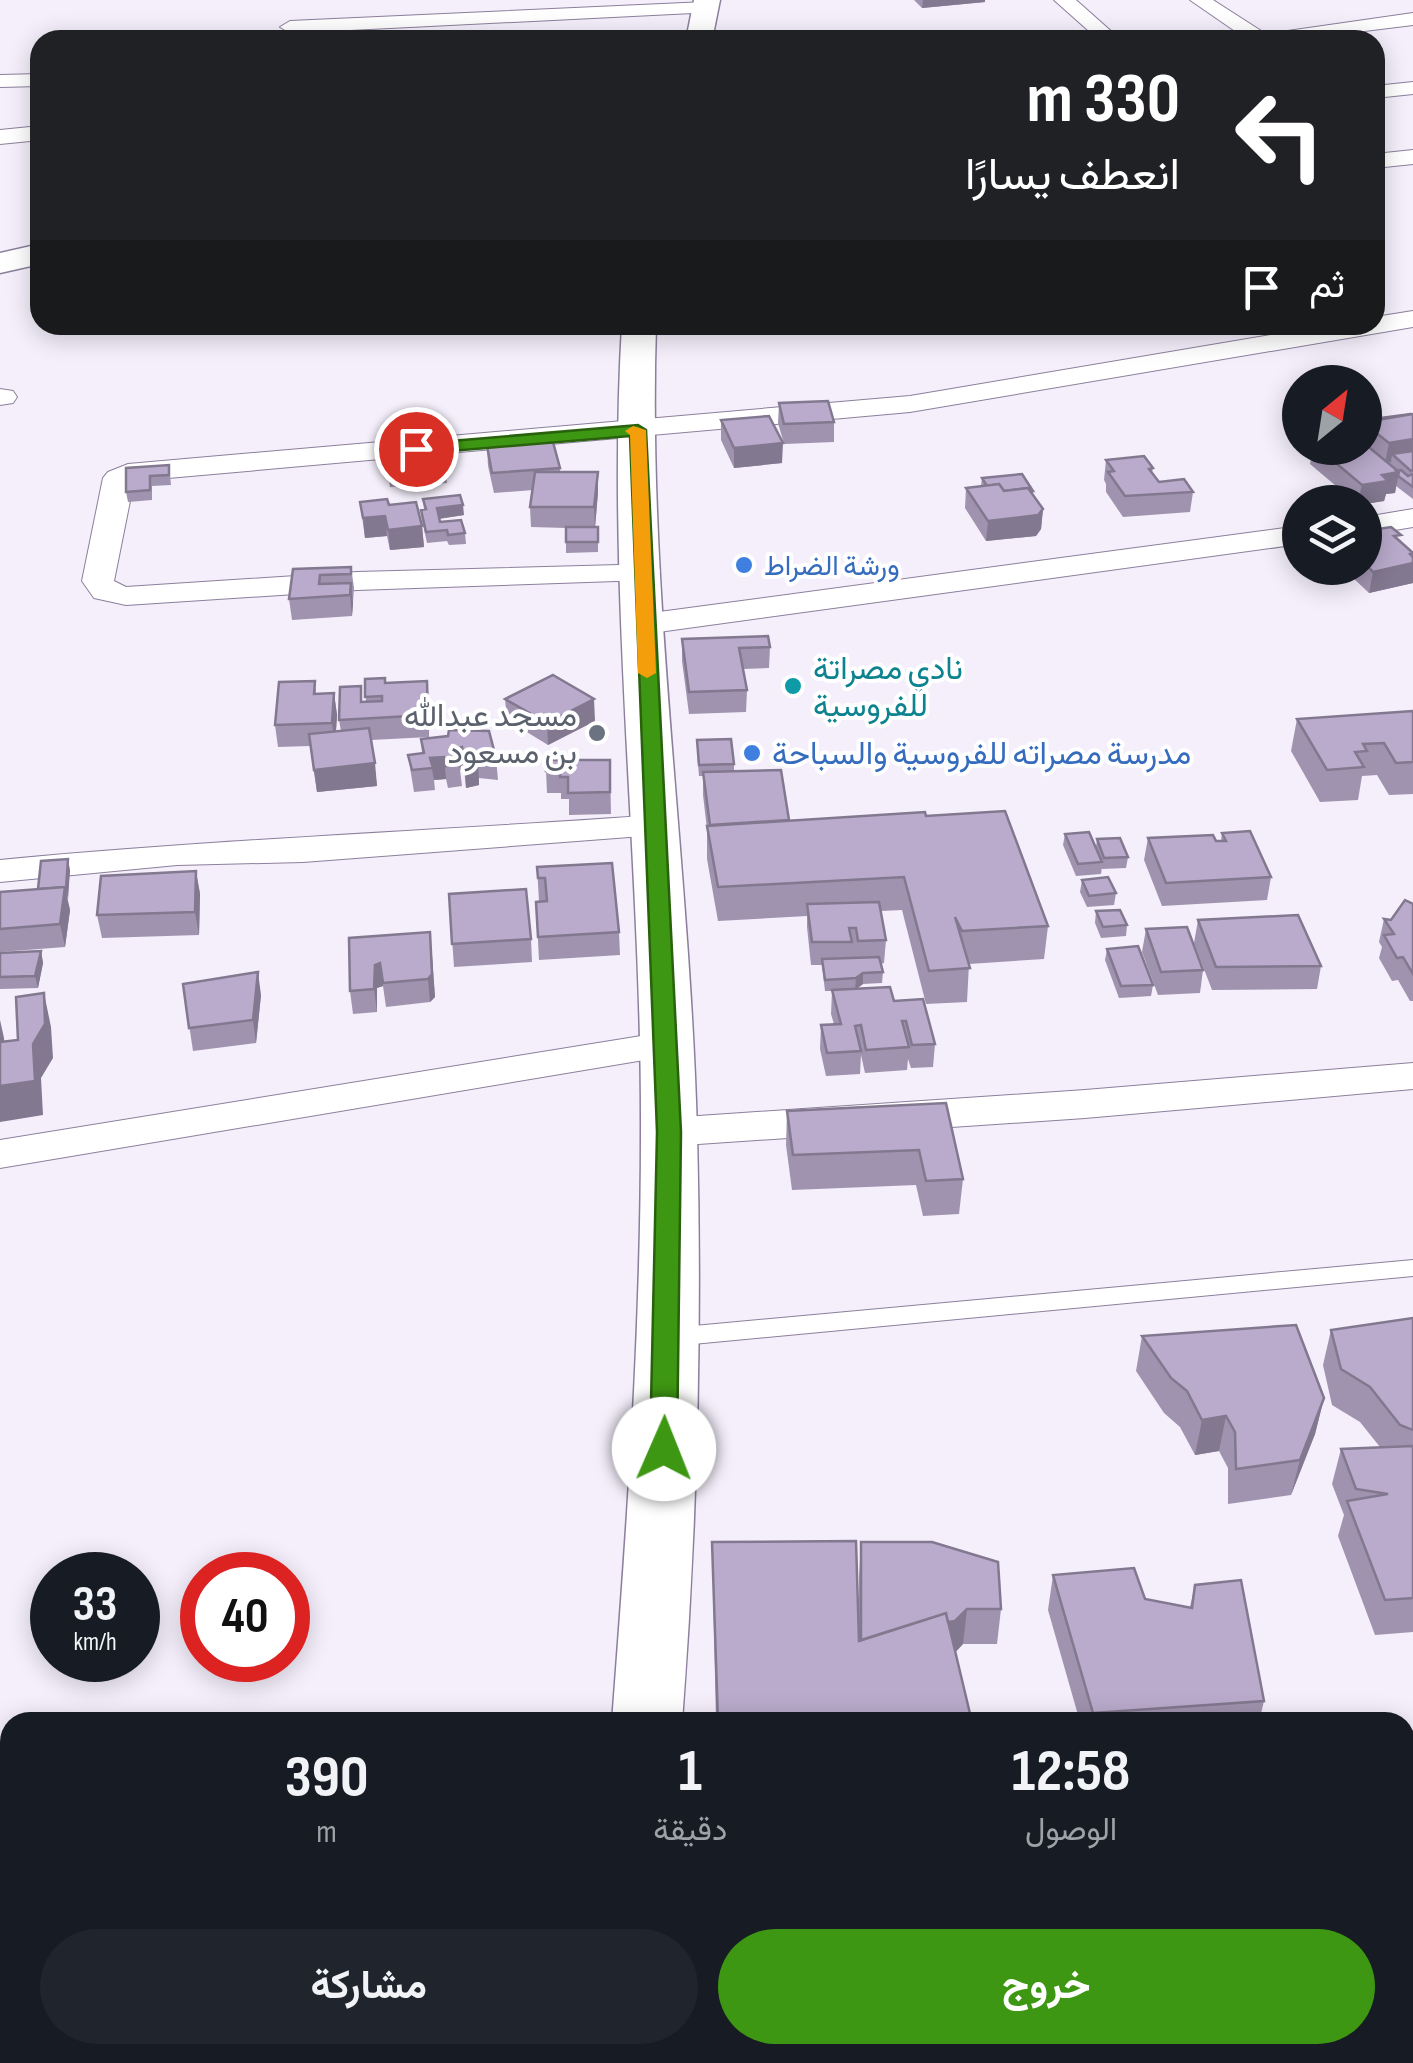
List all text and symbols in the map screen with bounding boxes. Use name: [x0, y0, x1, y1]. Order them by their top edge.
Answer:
text: 330 m: [1027, 58, 1180, 142]
icon: left: [1215, 70, 1345, 200]
text: انعطف يسارًا: [965, 148, 1180, 203]
icon: arrive: [1234, 260, 1289, 315]
text: ثم: [1309, 263, 1345, 308]
north arrow: [1282, 365, 1382, 465]
map controls: [1282, 365, 1382, 585]
pin: [374, 407, 459, 492]
icon: arrive: [389, 422, 444, 477]
button: layers: [1282, 485, 1382, 585]
place label: ورشة الضراط: [764, 550, 900, 583]
marker: ورشة الضراط: [733, 554, 755, 576]
place label: نادي مصراتة للفروسية: [813, 650, 963, 726]
marker: نادي مصراتة للفروسية: [782, 675, 804, 697]
place label: مسجد عبدالله بن مسعود: [404, 697, 577, 773]
marker: مسجد عبدالله بن مسعود: [586, 722, 608, 744]
place label: مدرسة مصراته للفروسية والسباحة: [772, 735, 1191, 774]
marker: مدرسة مصراته للفروسية والسباحة: [741, 742, 763, 764]
position arrow: [612, 1397, 716, 1501]
speed limit sign: 40: [180, 1552, 310, 1682]
text: 33: [73, 1575, 117, 1635]
text: km/h: [73, 1627, 117, 1658]
text: 1: [678, 1736, 702, 1808]
text: 12:58: [1012, 1736, 1130, 1808]
text: 390: [285, 1742, 369, 1814]
text: دقيقة: [653, 1811, 727, 1850]
text: الوصول: [1025, 1811, 1117, 1850]
text: m: [316, 1813, 337, 1852]
button: مشاركة: [40, 1929, 698, 2044]
button: خروج: [718, 1929, 1375, 2044]

